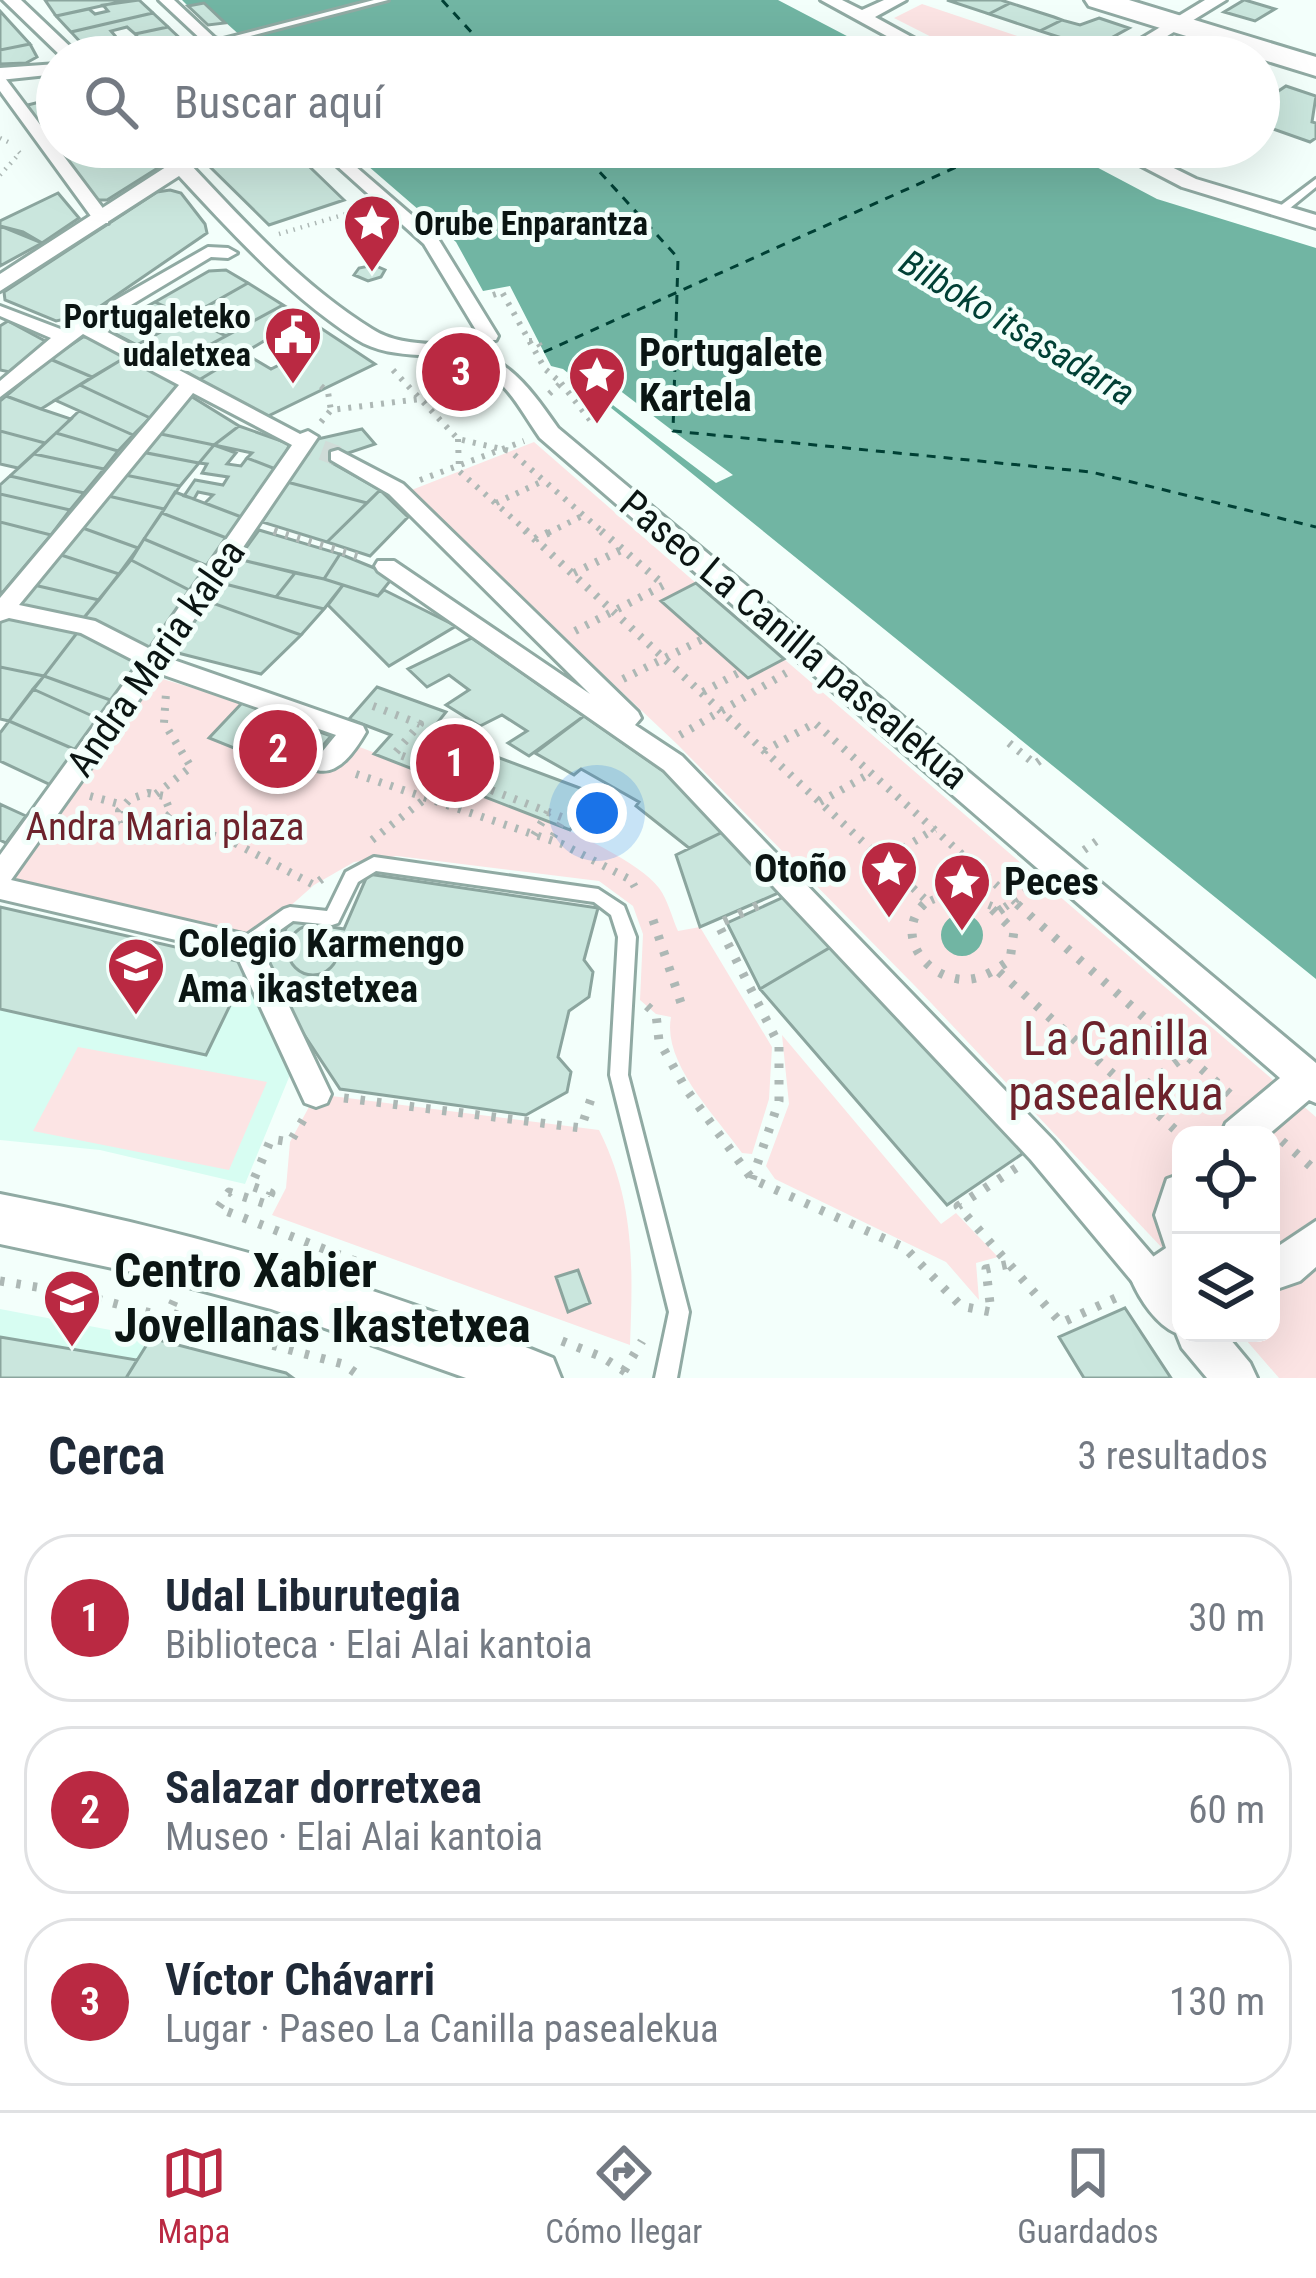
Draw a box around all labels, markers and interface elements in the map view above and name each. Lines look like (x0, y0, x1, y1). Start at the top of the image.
search box (36, 36, 1280, 168)
icon: search (78, 69, 144, 135)
text: Buscar aquí (174, 76, 384, 129)
place icon: Orube Enparantza (341, 192, 403, 274)
place label: Orube Enparantza (414, 204, 648, 243)
water label: Bilboko itsasadarra (892, 241, 1142, 415)
place label: Portugaleteko udaletxea (64, 297, 251, 374)
public building icon: Portugaleteko udaletxea (262, 304, 324, 386)
pin: 3 (422, 327, 500, 417)
place label: Portugalete Kartela (639, 330, 822, 421)
place icon: Portugalete Kartela (566, 344, 628, 426)
street label: Paseo La Canilla pasealekua (611, 481, 977, 799)
street label: Andra Maria kalea (57, 531, 255, 785)
pin: 2 (239, 704, 317, 794)
pin: 1 (416, 718, 494, 808)
your location (567, 783, 627, 843)
park label: Andra Maria plaza (26, 804, 304, 850)
place icon: Otoño (858, 838, 920, 920)
place label: Otoño (754, 846, 847, 892)
place icon: Peces (931, 851, 993, 933)
place label: Peces (1004, 859, 1099, 905)
place label: Colegio Karmengo Ama ikastetxea (178, 921, 465, 1012)
school or university icon: Colegio Karmengo Ama ikastetxea (105, 935, 167, 1017)
park label: La Canilla pasealekua (1008, 1010, 1224, 1122)
map controls (1172, 1126, 1280, 1342)
button: locate (1172, 1126, 1280, 1234)
button: layers (1172, 1234, 1280, 1342)
place label: Centro Xabier Jovellanas Ikastetxea (114, 1242, 531, 1354)
school or university icon: Centro Xabier Jovellanas Ikastetxea (41, 1267, 103, 1349)
text: Cerca (48, 1427, 165, 1486)
text: 3 resultados (1077, 1433, 1268, 1479)
text: Udal Liburutegia (165, 1569, 461, 1622)
text: 1 (80, 1595, 100, 1641)
text: 30 m (1188, 1595, 1265, 1641)
text: Biblioteca · Elai Alai kantoia (165, 1622, 592, 1668)
text: Salazar dorretxea (165, 1761, 482, 1814)
text: 2 (80, 1787, 100, 1833)
text: 60 m (1188, 1787, 1265, 1833)
text: Museo · Elai Alai kantoia (165, 1814, 543, 1860)
text: Víctor Chávarri (165, 1953, 435, 2006)
text: 3 (80, 1979, 100, 2025)
text: 130 m (1169, 1979, 1265, 2025)
text: Lugar · Paseo La Canilla pasealekua (165, 2006, 719, 2052)
tab: Mapa (157, 2140, 230, 2251)
tab: Cómo llegar (545, 2140, 702, 2251)
tab: Guardados (1017, 2140, 1158, 2251)

